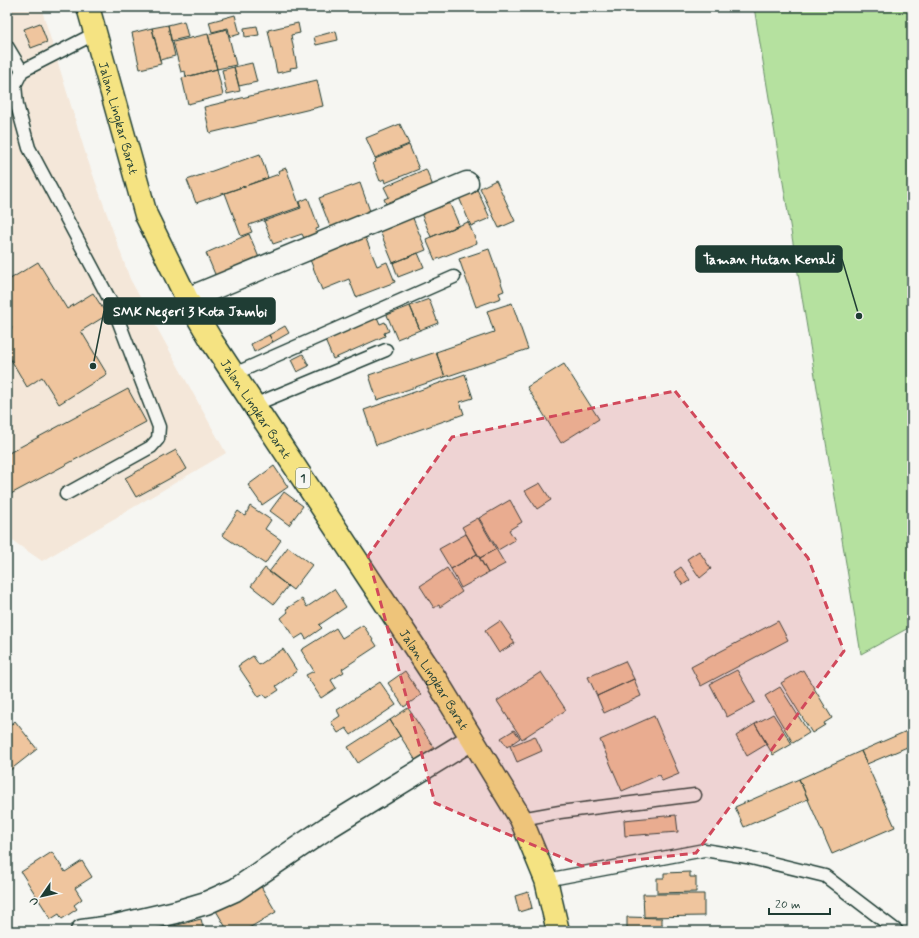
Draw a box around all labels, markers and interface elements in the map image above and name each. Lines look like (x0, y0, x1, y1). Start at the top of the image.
street label: Jalan Lingkar Barat (94, 60, 141, 177)
callout: Taman Hutan Kenali (696, 246, 842, 272)
text: Taman Hutan Kenali (703, 251, 835, 269)
callout: SMK Negeri 3 Kota Jambi (104, 298, 275, 324)
text: SMK Negeri 3 Kota Jambi (113, 303, 267, 324)
street label: Jalan Lingkar Barat (216, 356, 294, 463)
road number: 1 (296, 468, 310, 488)
street label: Jalan Lingkar Barat (395, 626, 472, 734)
north arrow (22, 876, 62, 916)
scale bar (769, 890, 830, 916)
text: U (27, 894, 42, 908)
text: 20 m (775, 897, 801, 913)

